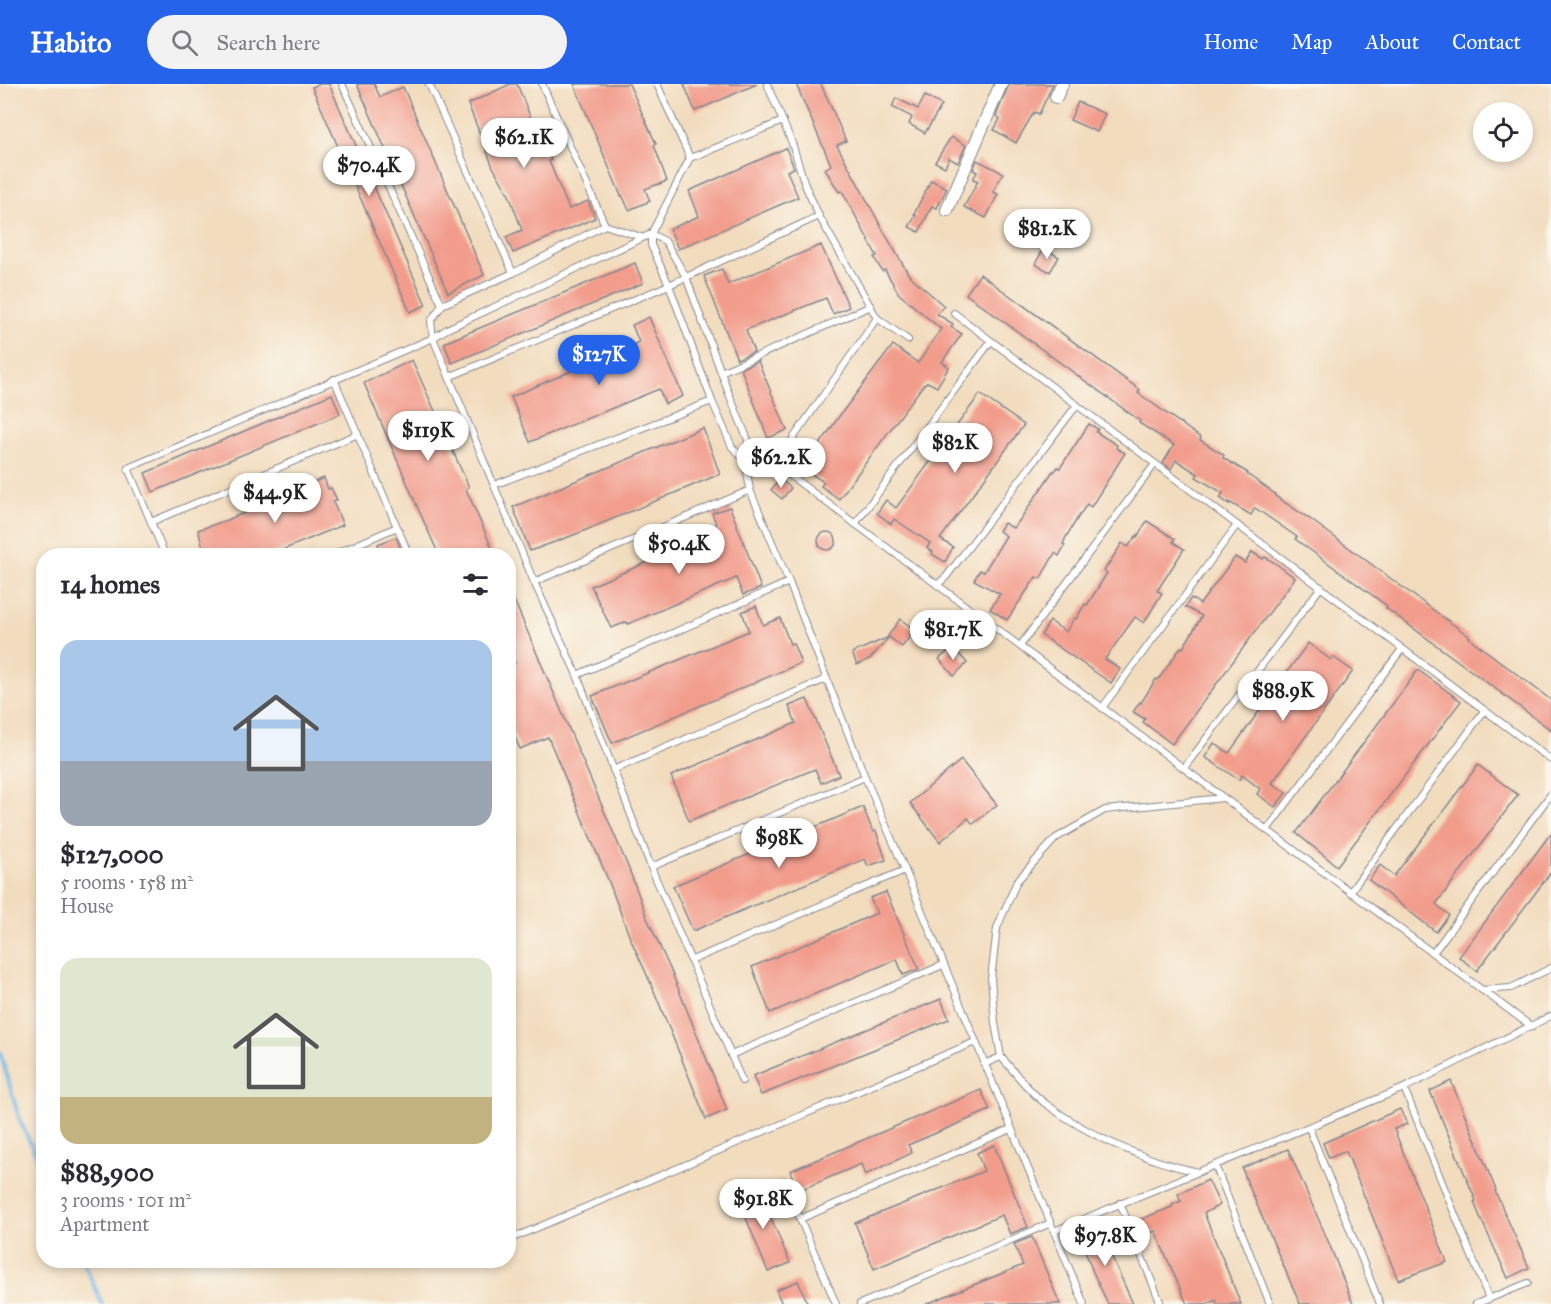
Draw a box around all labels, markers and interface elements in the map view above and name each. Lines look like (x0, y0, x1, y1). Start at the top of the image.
search box (147, 15, 567, 69)
text: Habito (30, 25, 111, 60)
icon: search (168, 26, 201, 59)
text: Search here (216, 29, 320, 56)
text: Home (1203, 29, 1258, 55)
text: Map (1291, 29, 1332, 55)
text: About (1365, 29, 1419, 55)
text: Contact (1452, 29, 1521, 55)
map controls (1473, 102, 1533, 162)
button: locate (1473, 102, 1533, 162)
pin: $62.1K (475, 118, 573, 169)
text: $62.1K (495, 125, 553, 149)
pin: $70.4K (320, 146, 418, 197)
text: $70.4K (337, 153, 401, 177)
pin: $81.2K (998, 209, 1096, 260)
text: $81.2K (1018, 216, 1076, 240)
pin: $127K (557, 335, 641, 386)
text: $127K (572, 342, 626, 366)
pin: $119K (386, 411, 470, 462)
text: $119K (402, 418, 454, 442)
pin: $82K (919, 423, 991, 474)
text: $82K (932, 430, 978, 454)
pin: $62.2K (732, 438, 830, 489)
text: $62.2K (751, 445, 811, 469)
pin: $44.9K (226, 473, 324, 524)
text: $44.9K (243, 480, 307, 504)
pin: $50.4K (630, 524, 728, 575)
text: $50.4K (648, 531, 710, 555)
text: 14 homes (60, 568, 160, 600)
icon: filters (459, 568, 492, 601)
pin: $81.7K (904, 610, 1002, 661)
text: $81.7K (924, 617, 982, 641)
pin: $88.9K (1234, 671, 1332, 722)
text: $88.9K (1252, 678, 1314, 702)
icon: home (222, 679, 330, 787)
pin: $98K (743, 818, 815, 869)
text: $98K (755, 825, 803, 849)
text: $127,000 (60, 838, 164, 870)
text: 5 rooms · 158 m² (60, 870, 193, 894)
text: House (60, 894, 114, 918)
icon: home (222, 997, 330, 1105)
text: $88,900 (60, 1156, 154, 1188)
pin: $91.8K (714, 1179, 812, 1230)
text: $91.8K (733, 1186, 793, 1210)
text: 3 rooms · 101 m² (60, 1188, 191, 1212)
text: Apartment (60, 1212, 149, 1236)
pin: $97.8K (1056, 1216, 1154, 1267)
text: $97.8K (1074, 1223, 1136, 1247)

